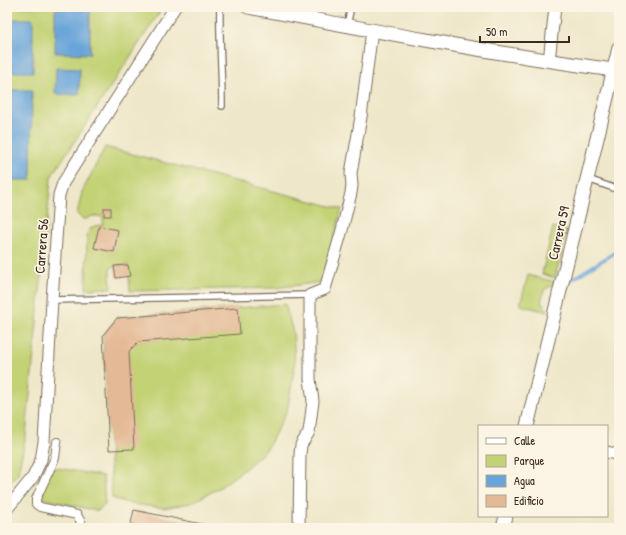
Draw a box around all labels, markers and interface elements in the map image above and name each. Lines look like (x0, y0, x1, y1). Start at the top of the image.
scale bar (480, 18, 569, 44)
text: 50 m (486, 23, 507, 40)
street label: Carrera 59 (543, 204, 573, 262)
street label: Carrera 56 (30, 217, 52, 274)
legend (478, 425, 608, 517)
text: Calle (514, 432, 535, 449)
text: Parque (514, 452, 544, 469)
text: Agua (514, 472, 535, 489)
text: Edificio (514, 492, 544, 509)

